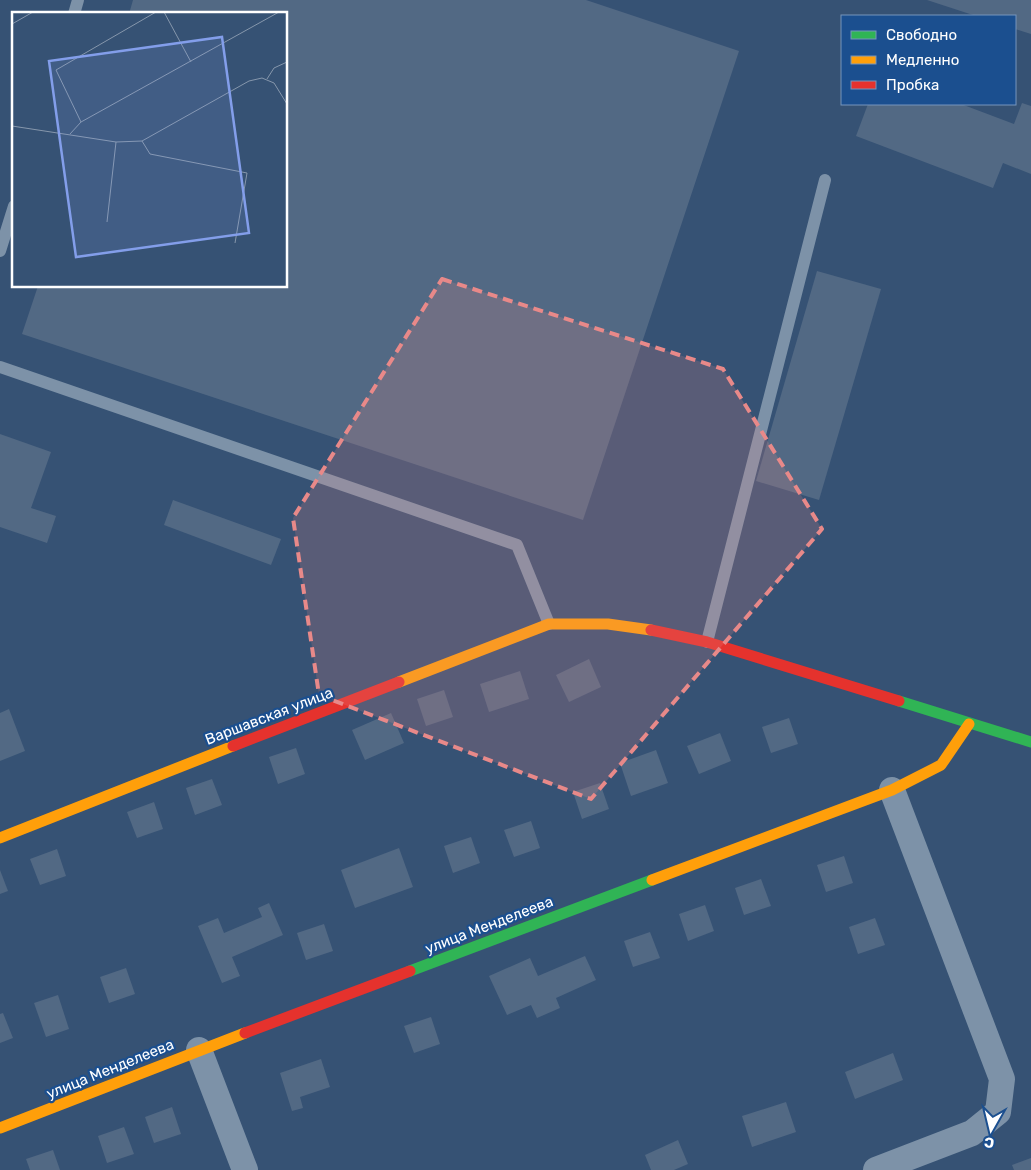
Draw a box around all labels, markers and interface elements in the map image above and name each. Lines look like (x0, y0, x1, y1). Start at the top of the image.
inset map (12, 12, 288, 288)
legend (841, 15, 1016, 105)
text: Свободно (886, 26, 957, 44)
text: Медленно (886, 51, 959, 69)
text: Пробка (886, 76, 939, 94)
street label: Варшавская улица (203, 683, 335, 749)
street label: улица Менделеева (422, 892, 556, 958)
street label: улица Менделеева (44, 1035, 176, 1103)
north arrow (966, 1105, 1016, 1155)
text: С (983, 1133, 995, 1151)

